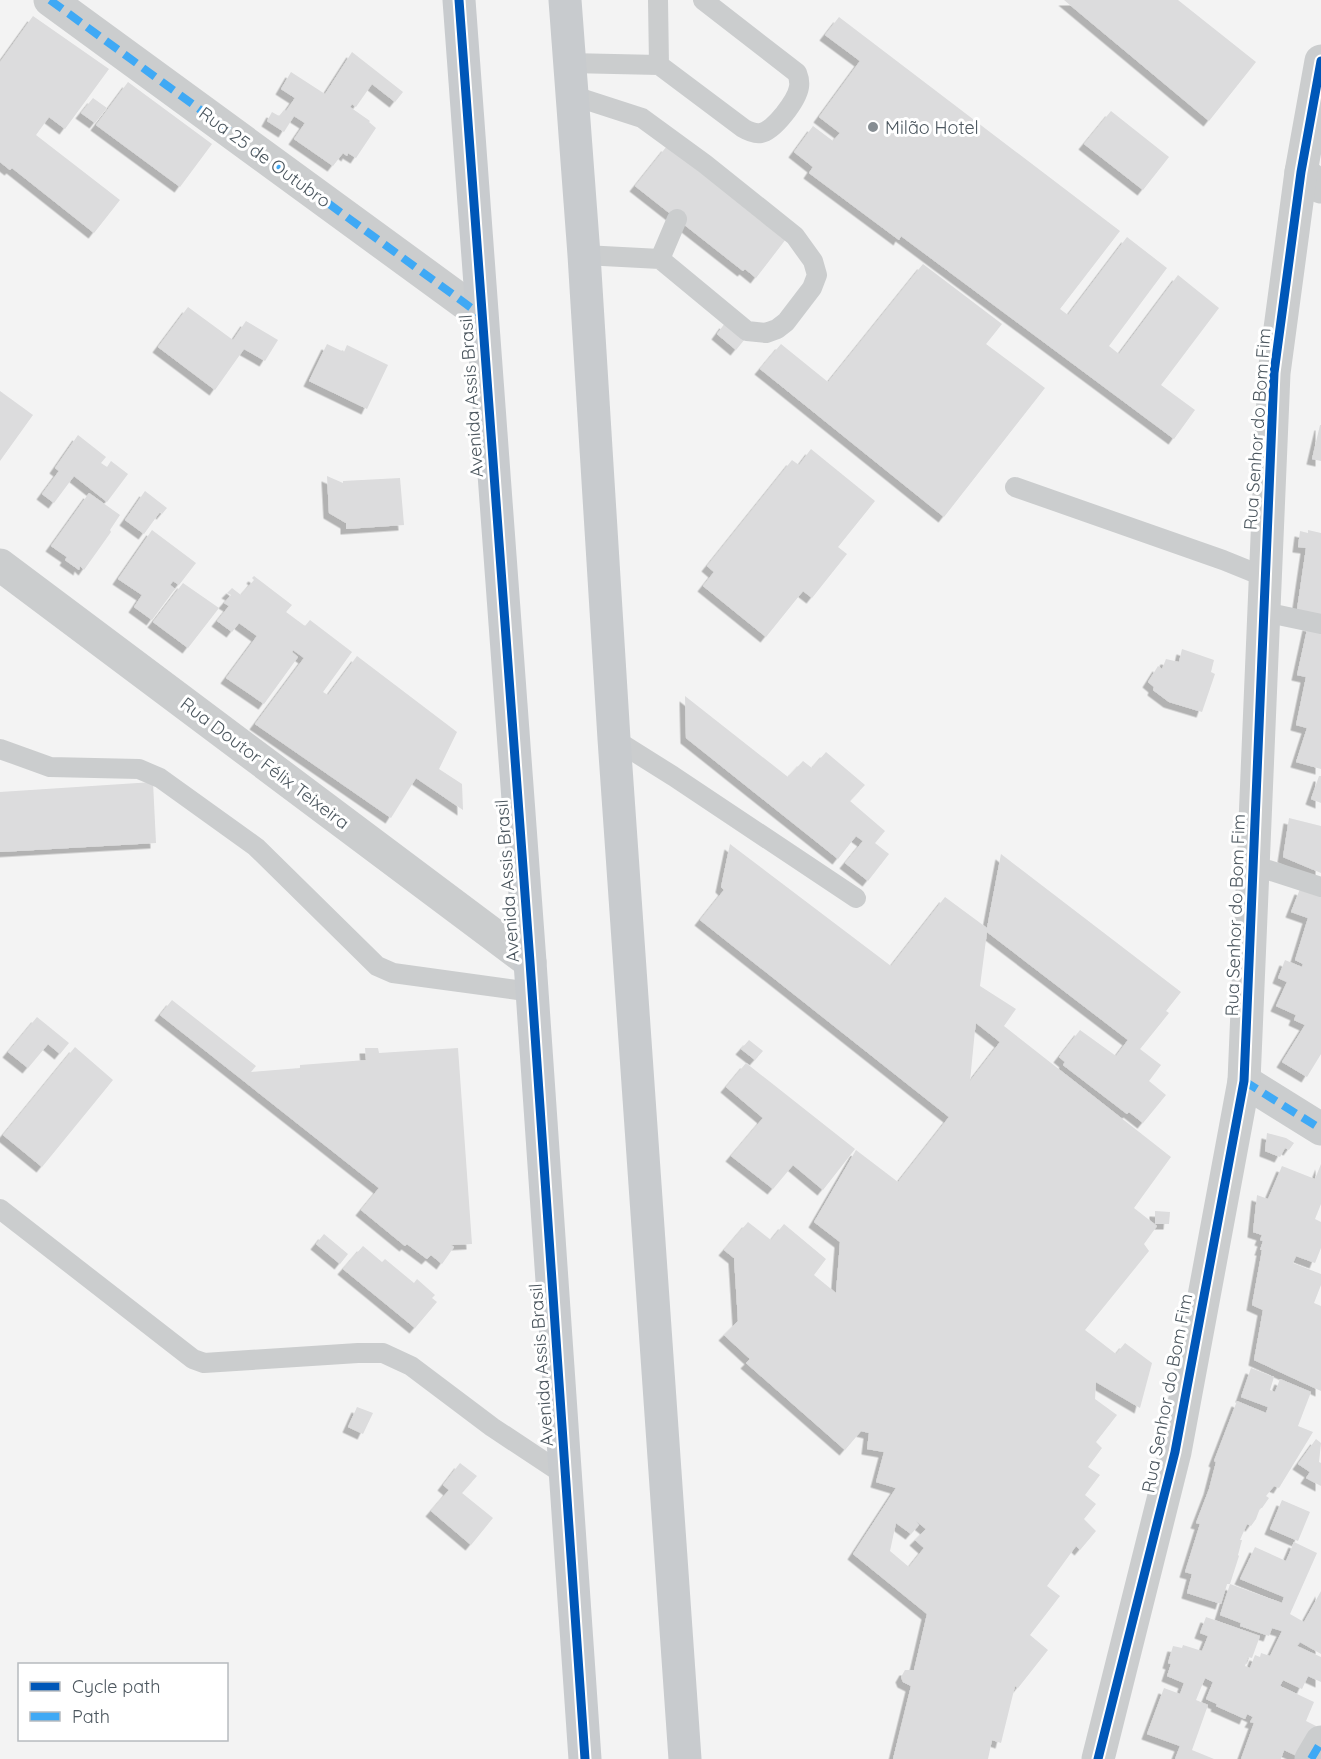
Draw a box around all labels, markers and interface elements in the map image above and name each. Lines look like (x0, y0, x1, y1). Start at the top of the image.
street label: Rua 25 de Outubro (195, 101, 335, 213)
place label: Milão Hotel (885, 116, 979, 139)
marker: Milão Hotel (866, 120, 880, 134)
street label: Avenida Assis Brasil (454, 314, 488, 478)
street label: Rua Senhor do Bom Fim (1238, 327, 1276, 531)
street label: Rua Doutor Félix Teixeira (176, 692, 354, 834)
street label: Avenida Assis Brasil (490, 799, 524, 963)
street label: Rua Senhor do Bom Fim (1220, 813, 1250, 1017)
street label: Avenida Assis Brasil (524, 1283, 558, 1447)
street label: Rua Senhor do Bom Fim (1136, 1291, 1198, 1495)
legend (18, 1663, 228, 1741)
text: Cycle path (72, 1675, 160, 1698)
text: Path (72, 1705, 110, 1728)

